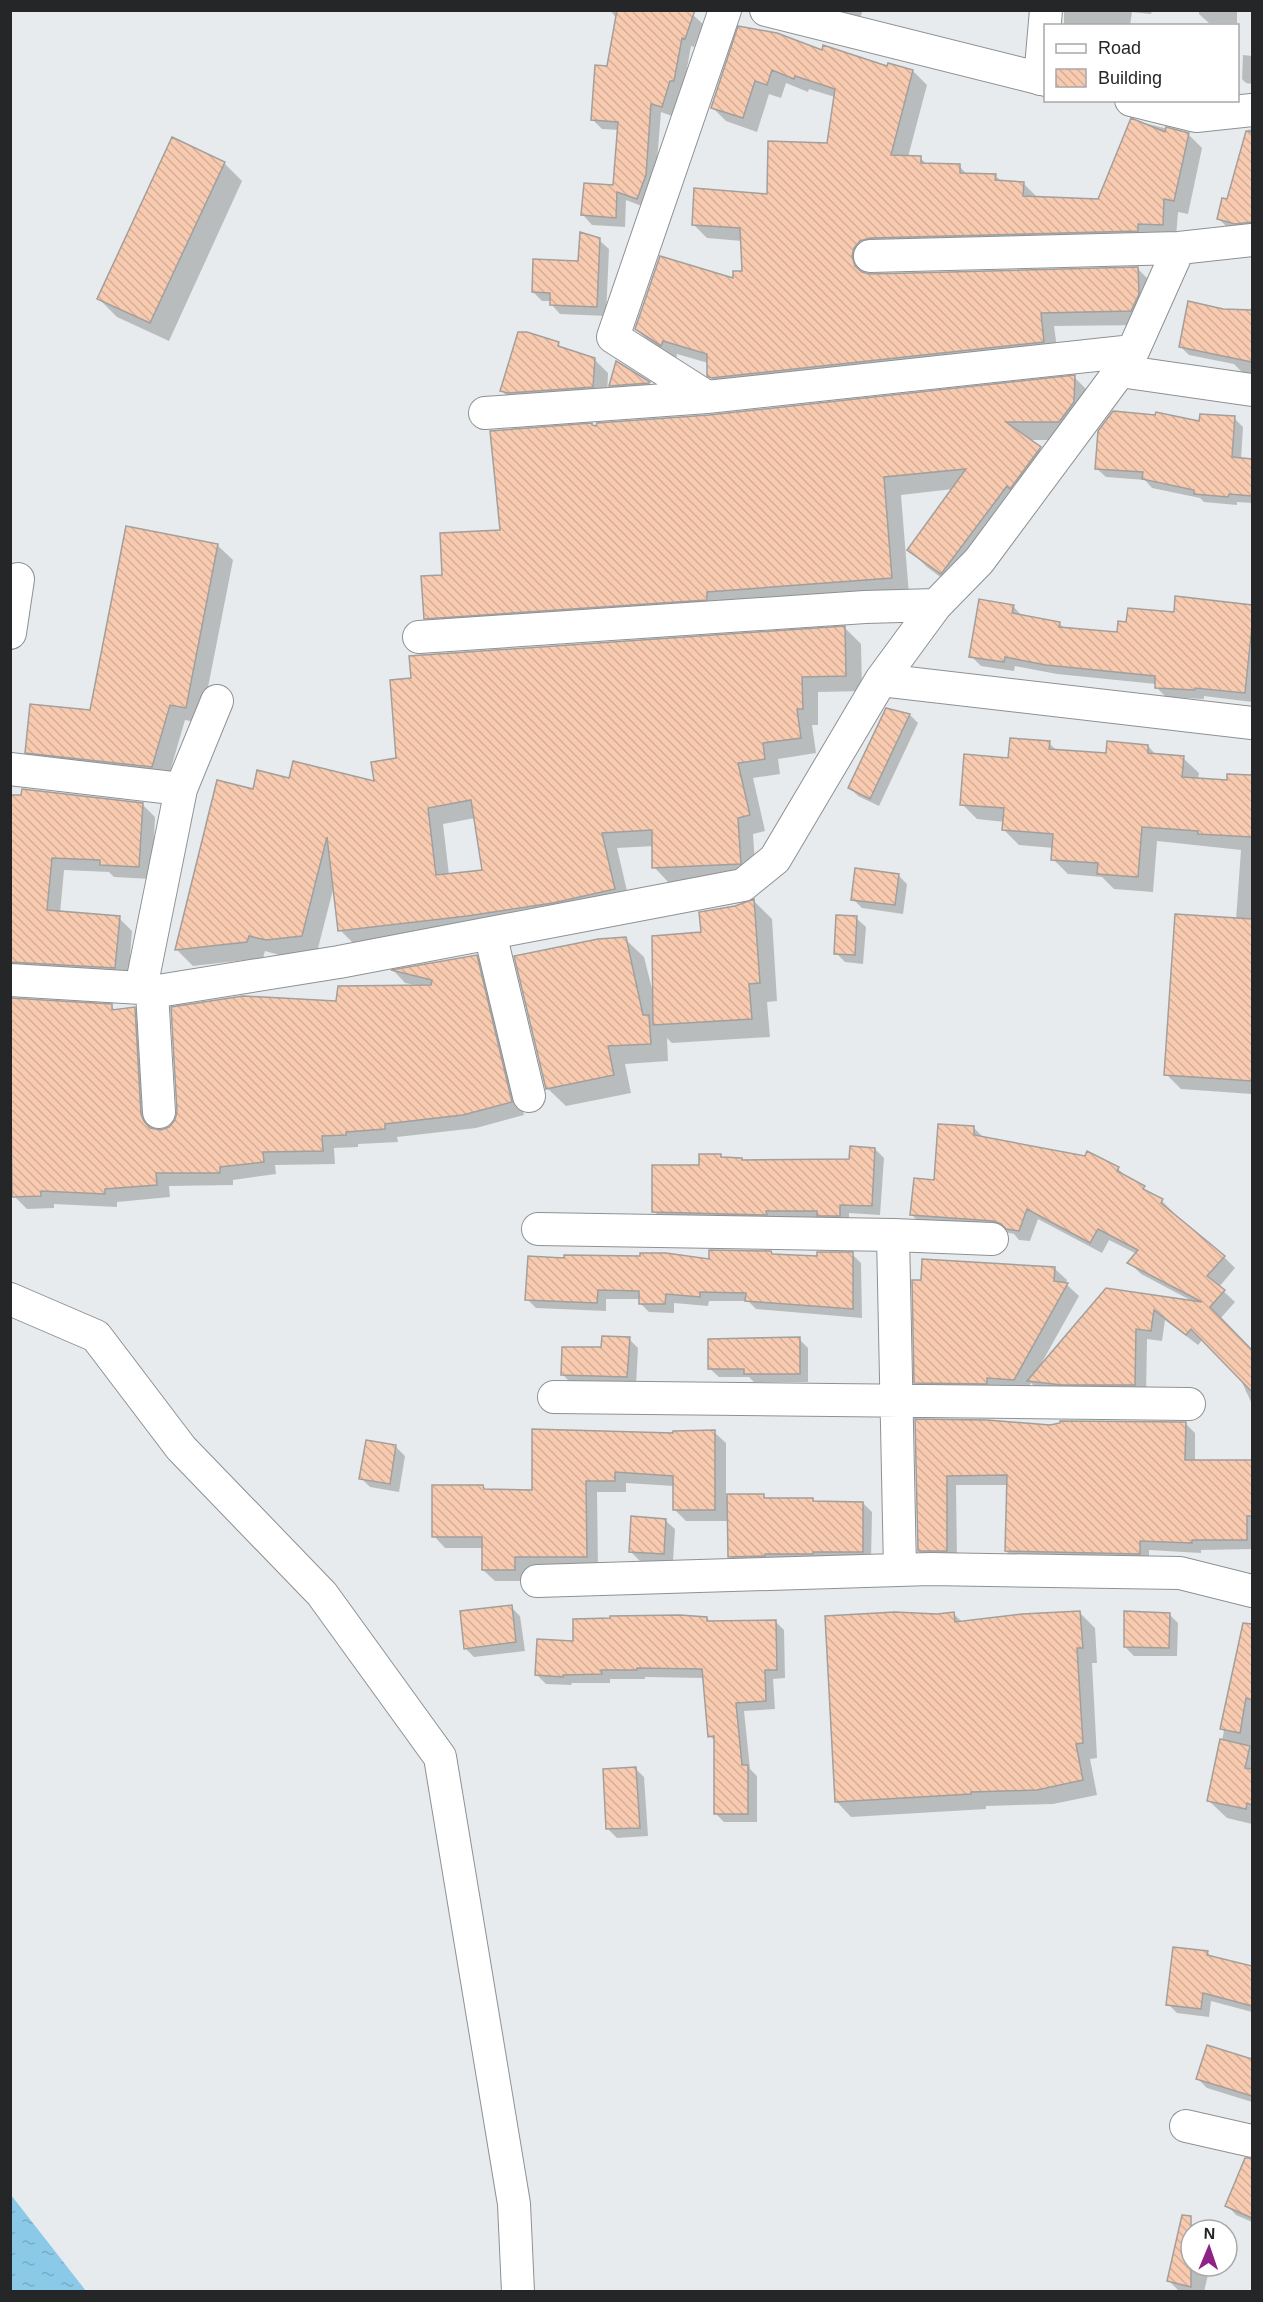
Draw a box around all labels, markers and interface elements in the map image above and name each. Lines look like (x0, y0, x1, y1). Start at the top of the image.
legend (1044, 24, 1239, 102)
text: Road (1098, 38, 1141, 58)
text: Building (1098, 68, 1162, 88)
north arrow (1179, 2218, 1239, 2278)
text: N (1203, 2225, 1216, 2242)

